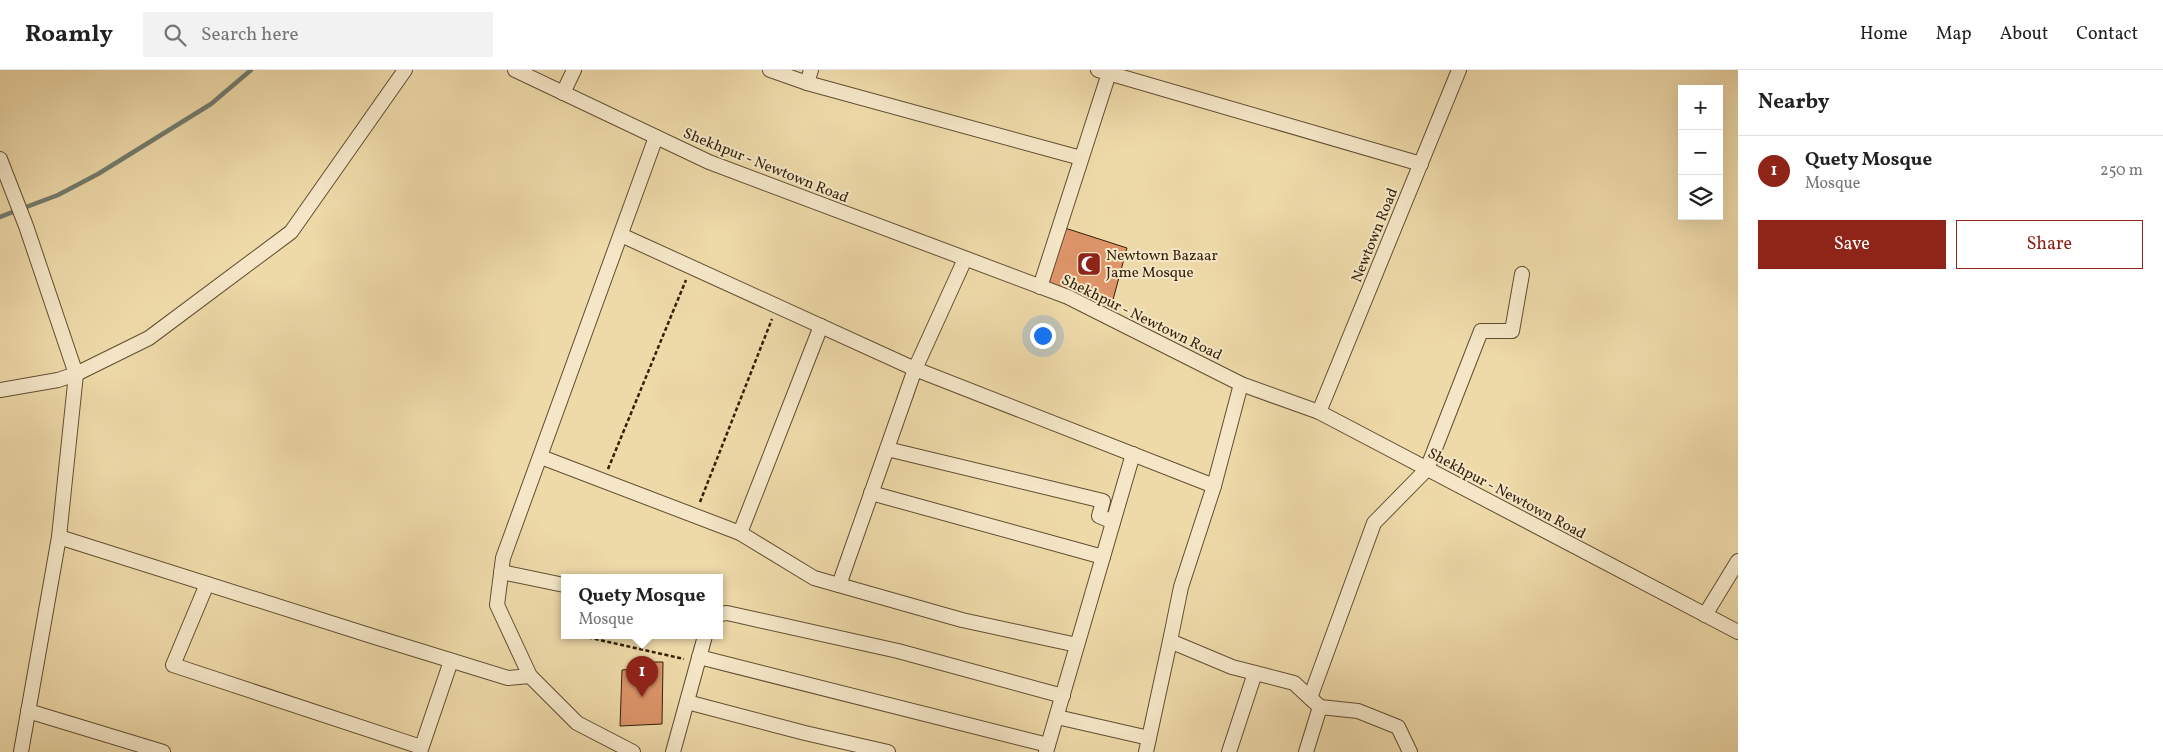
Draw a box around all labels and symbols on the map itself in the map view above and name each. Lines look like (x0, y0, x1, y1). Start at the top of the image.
street label: Shekhpur - Newtown Road (680, 124, 851, 209)
street label: Newtown Road (1347, 185, 1404, 286)
place label: Newtown Bazaar Jame Mosque (1106, 246, 1218, 284)
mosque icon: Newtown Bazaar Jame Mosque (1076, 251, 1102, 277)
street label: Shekhpur - Newtown Road (1057, 270, 1225, 366)
your location (1030, 323, 1056, 349)
street label: Shekhpur - Newtown Road (1423, 444, 1589, 545)
pin: 1 (626, 656, 658, 697)

